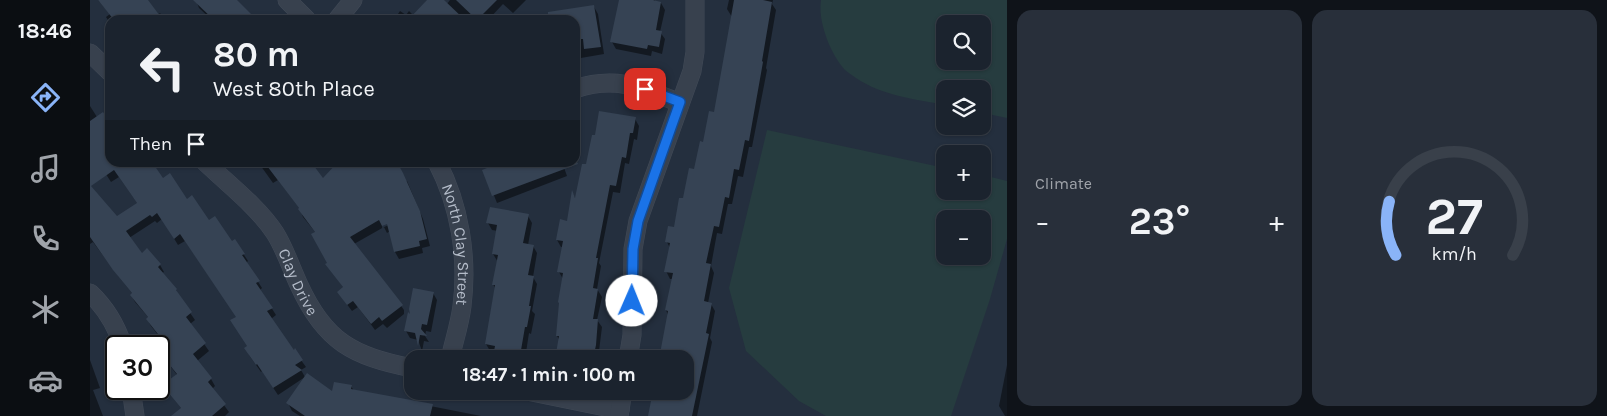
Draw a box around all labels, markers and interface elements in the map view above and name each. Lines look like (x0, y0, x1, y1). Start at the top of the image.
map controls (936, 15, 991, 265)
button: search (936, 15, 991, 70)
text: 18:46 (18, 18, 72, 44)
text: 80 m (213, 34, 300, 75)
icon: left (130, 35, 195, 100)
pin (624, 68, 666, 110)
icon: arrive (631, 75, 659, 103)
text: West 80th Place (213, 76, 375, 102)
icon: directions (28, 80, 63, 115)
button: layers (936, 80, 991, 135)
icon: arrive (182, 130, 210, 158)
text: Then (130, 133, 172, 155)
button: + (936, 145, 991, 200)
icon: music (28, 151, 63, 186)
text: Climate (1035, 174, 1092, 193)
street label: North Clay Street (438, 181, 473, 306)
text: 27 (1426, 186, 1483, 247)
text: 23° (1129, 199, 1190, 244)
text: − (1035, 205, 1050, 238)
text: + (1269, 205, 1284, 238)
button: − (936, 210, 991, 265)
icon: phone (28, 221, 63, 256)
text: km/h (1432, 244, 1477, 265)
street label: Clay Drive (274, 245, 322, 319)
position arrow (605, 274, 657, 326)
icon: climate (28, 292, 63, 327)
speed limit sign: 30 (105, 335, 170, 400)
icon: car (28, 363, 63, 398)
text: 18:47 · 1 min · 100 m (462, 364, 636, 386)

